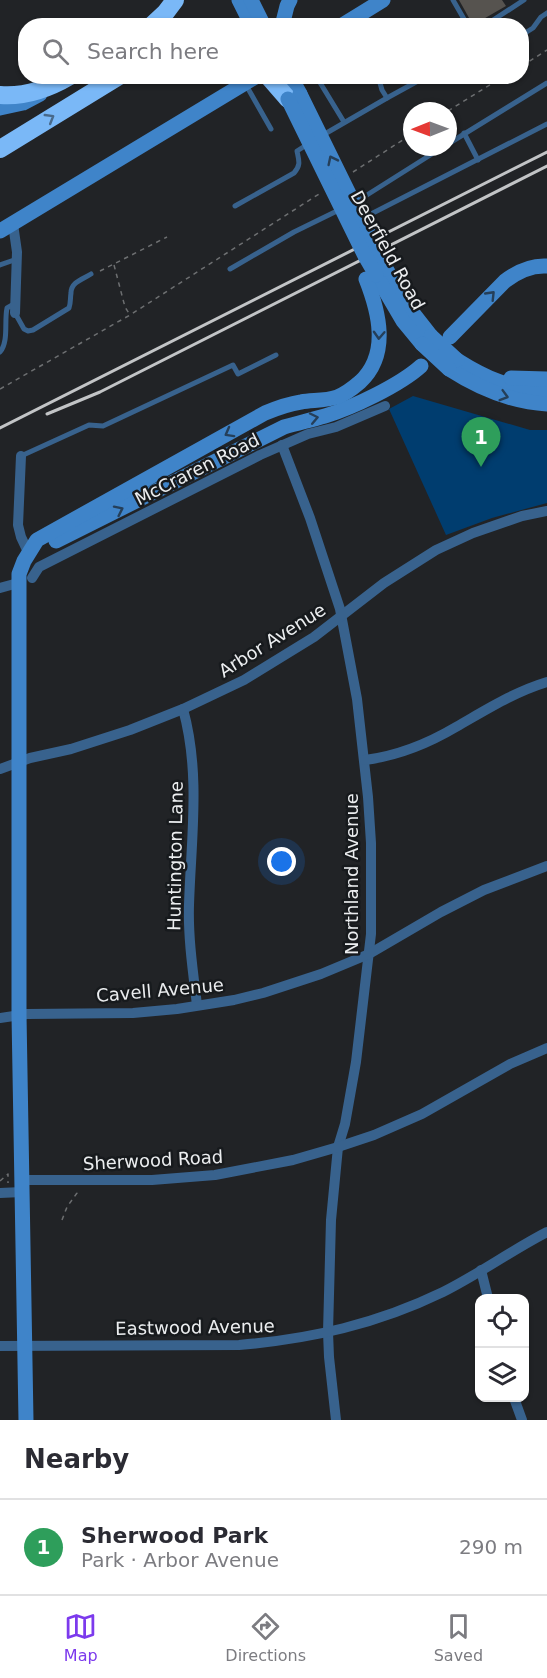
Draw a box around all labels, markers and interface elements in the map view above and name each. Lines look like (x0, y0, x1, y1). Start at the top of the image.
search box (18, 18, 529, 84)
icon: search (39, 35, 72, 68)
text: Search here (87, 39, 219, 64)
north arrow (403, 102, 457, 156)
one-way arrow (44, 114, 54, 126)
one-way arrow (328, 156, 339, 167)
street label: Deerfield Road (347, 187, 429, 313)
one-way arrow (484, 292, 495, 302)
one-way arrow (373, 331, 386, 340)
one-way arrow (498, 389, 509, 401)
one-way arrow (309, 413, 319, 426)
pin: 1 (462, 418, 500, 467)
one-way arrow (225, 426, 236, 437)
street label: McCraren Road (131, 429, 263, 509)
one-way arrow (112, 505, 123, 517)
street label: Arbor Avenue (215, 599, 329, 681)
street label: Huntington Lane (163, 781, 187, 931)
street label: Northland Avenue (341, 793, 362, 955)
your location (267, 847, 296, 876)
street label: Cavell Avenue (95, 974, 225, 1006)
street label: Sherwood Road (82, 1146, 224, 1174)
map controls (475, 1294, 529, 1402)
button: locate (475, 1294, 529, 1348)
street label: Eastwood Avenue (115, 1315, 275, 1339)
button: layers (475, 1348, 529, 1402)
text: Nearby (24, 1444, 129, 1474)
text: Sherwood Park (81, 1523, 268, 1548)
text: 1 (37, 1535, 50, 1559)
text: 290 m (459, 1535, 523, 1559)
text: Park · Arbor Avenue (81, 1548, 279, 1572)
tab: Map (64, 1610, 98, 1665)
tab: Directions (225, 1610, 306, 1665)
tab: Saved (434, 1610, 483, 1665)

